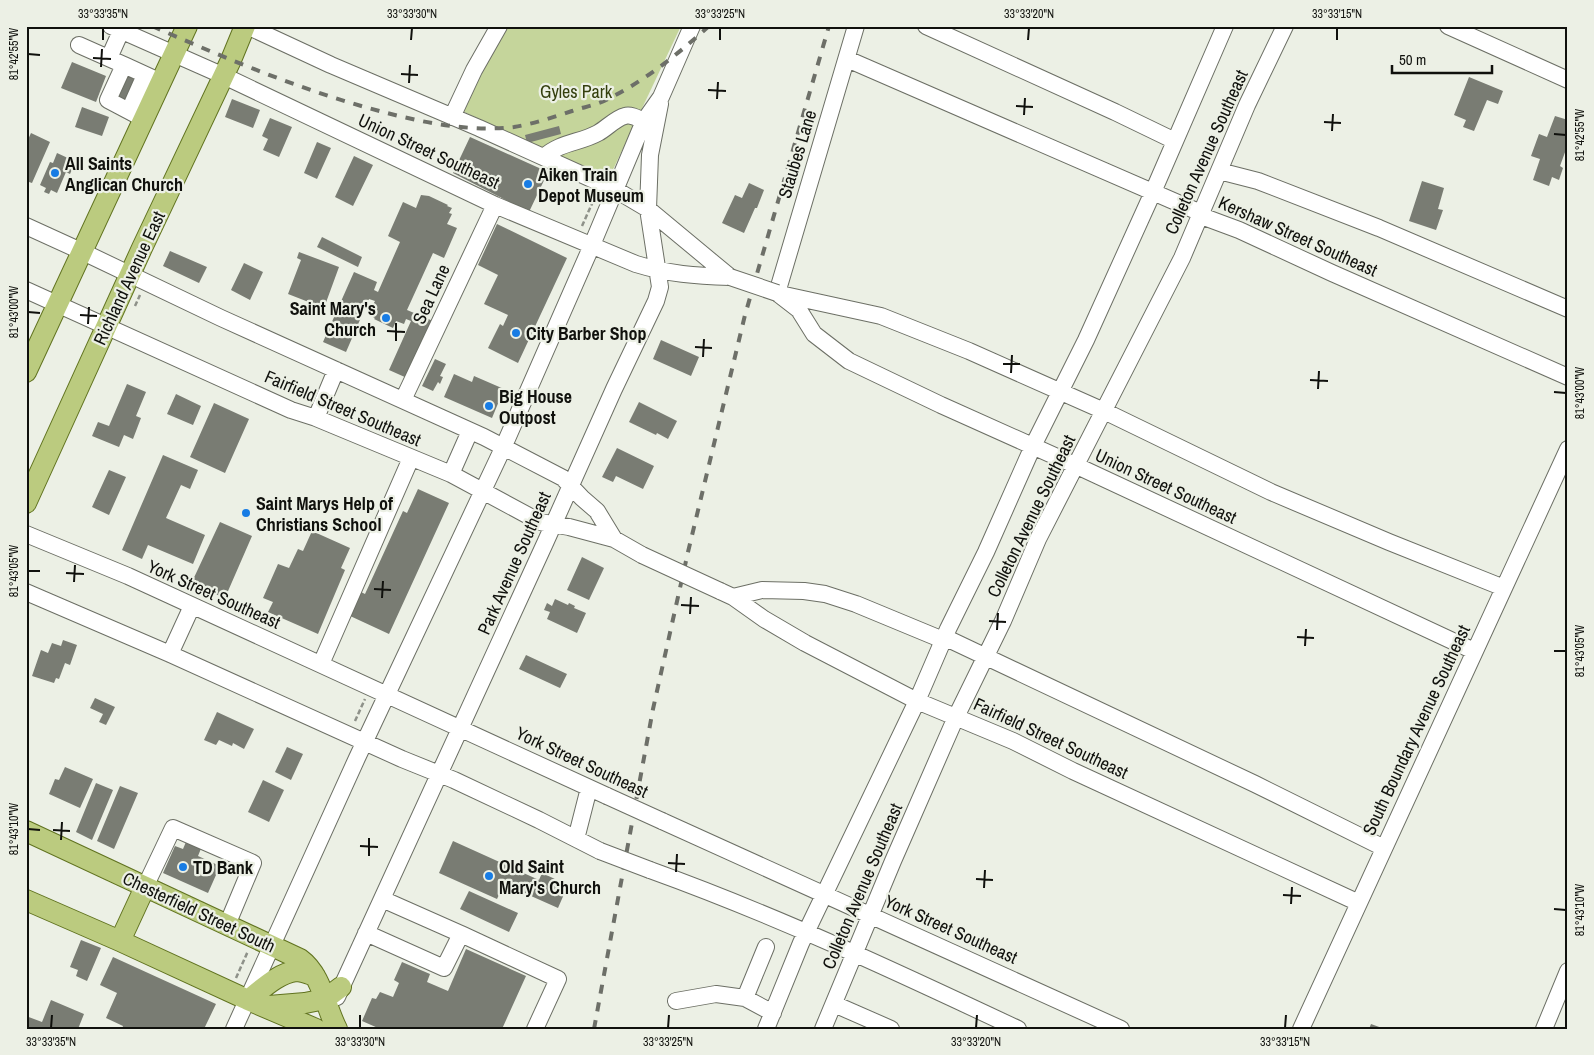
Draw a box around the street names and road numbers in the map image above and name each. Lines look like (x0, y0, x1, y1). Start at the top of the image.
street label: Colleton Avenue Southeast (1158, 66, 1254, 238)
street label: Union Street Southeast (354, 107, 504, 195)
street label: Staubes Lane (772, 107, 822, 201)
street label: Kershaw Street Southeast (1215, 190, 1381, 282)
street label: Richland Avenue East (87, 207, 171, 349)
street label: Sea Lane (406, 260, 456, 328)
street label: Fairfield Street Southeast (261, 364, 425, 452)
street label: Colleton Avenue Southeast (981, 431, 1081, 601)
street label: Union Street Southeast (1091, 442, 1241, 530)
street label: Park Avenue Southeast (471, 488, 557, 638)
street label: York Street Southeast (143, 553, 285, 635)
street label: South Boundary Avenue Southeast (1356, 621, 1476, 839)
street label: Fairfield Street Southeast (970, 691, 1132, 785)
street label: York Street Southeast (512, 720, 652, 804)
street label: Colleton Avenue Southeast (816, 799, 908, 973)
street label: Chesterfield Street South (119, 866, 279, 958)
street label: York Street Southeast (880, 888, 1022, 970)

